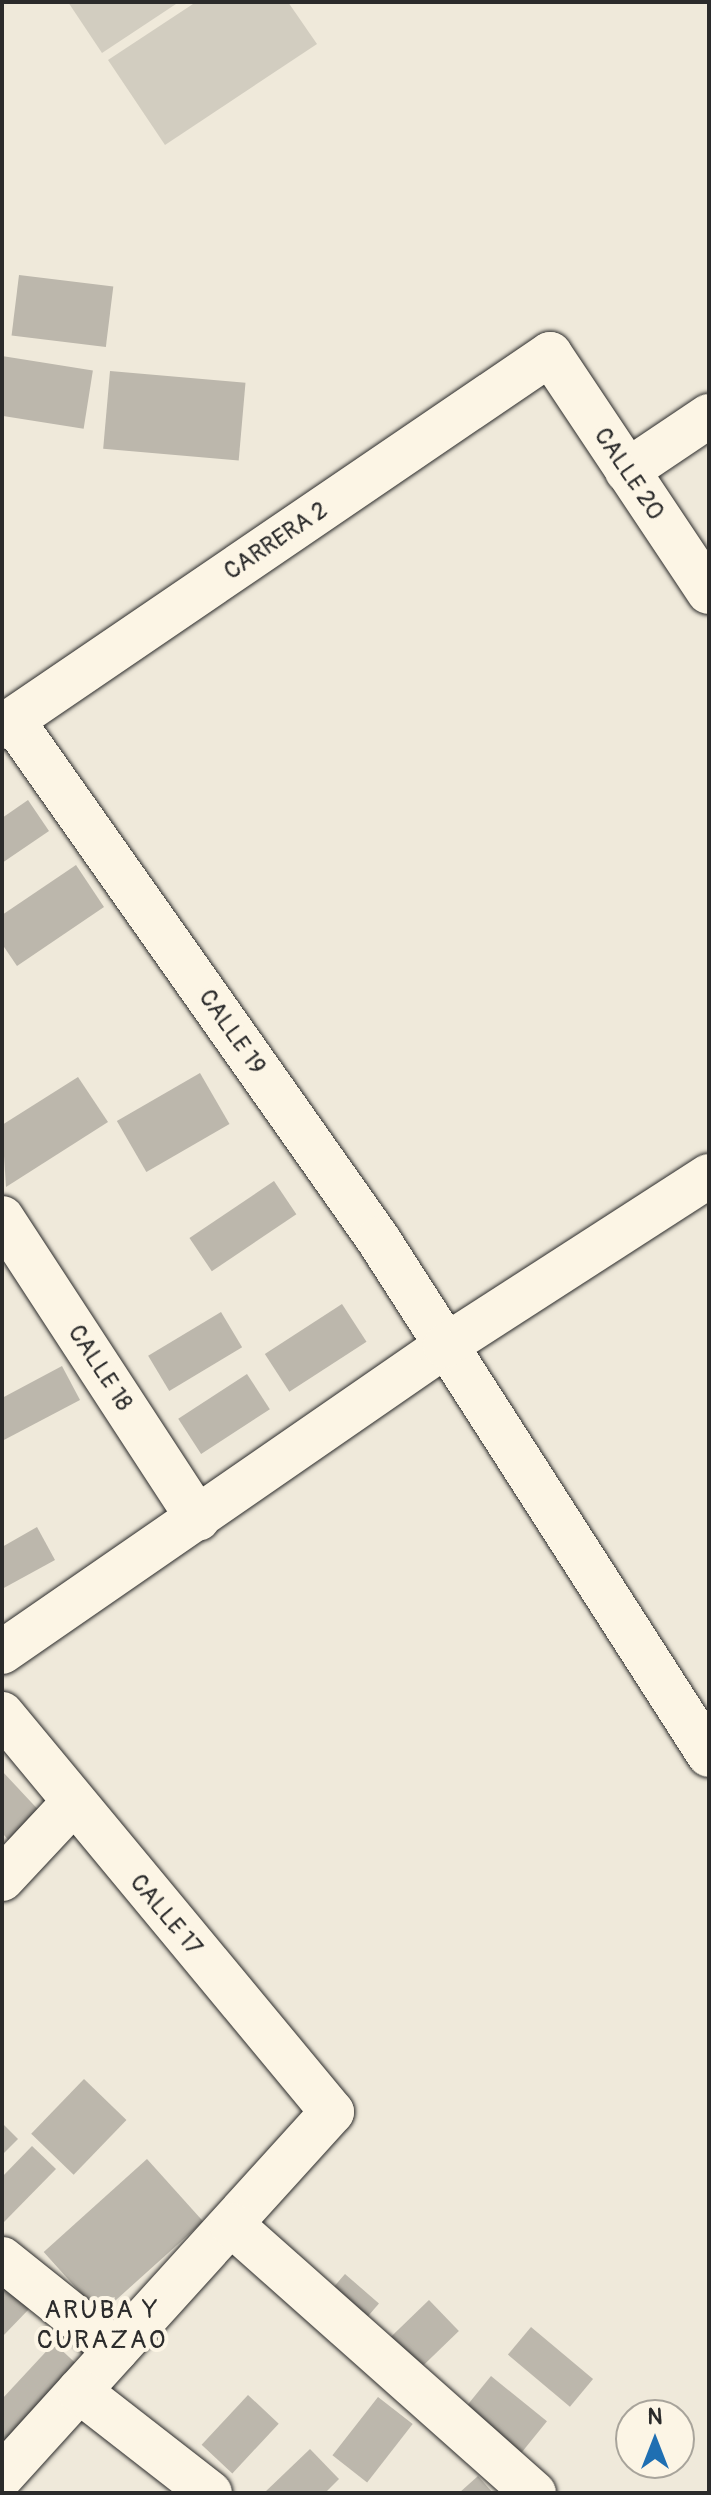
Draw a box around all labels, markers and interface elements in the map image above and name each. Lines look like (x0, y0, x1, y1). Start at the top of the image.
street label: CALLE 20 (588, 422, 670, 526)
street label: CARRERA 2 (219, 496, 333, 586)
street label: CALLE 19 (192, 984, 272, 1080)
street label: CALLE 18 (62, 1320, 138, 1416)
street label: CALLE 17 (124, 1869, 208, 1961)
district label: ARUBA Y CURAZAO (37, 2295, 167, 2356)
north arrow (615, 2399, 695, 2479)
text: N (648, 2403, 662, 2431)

